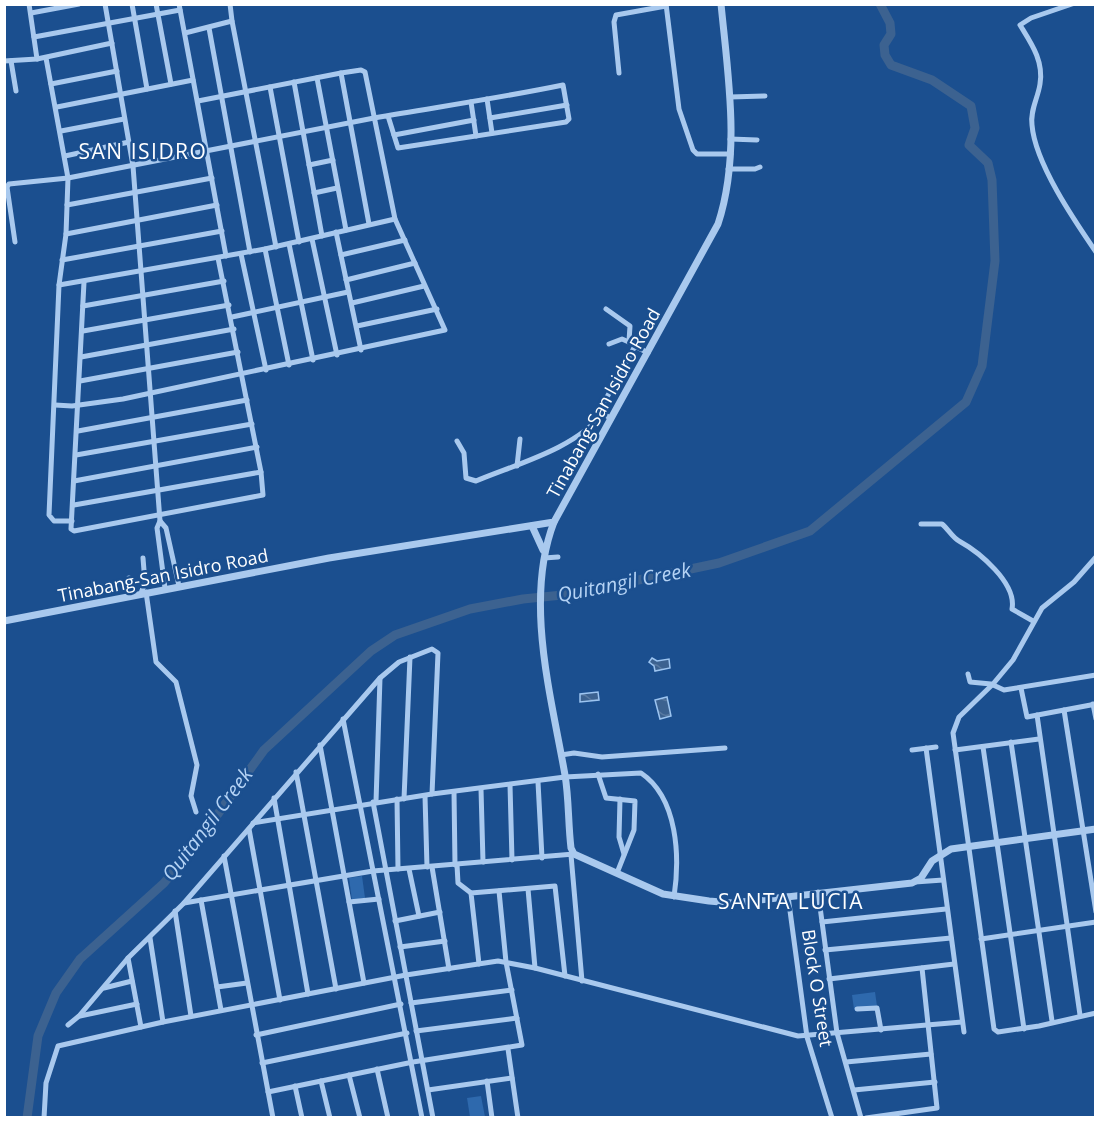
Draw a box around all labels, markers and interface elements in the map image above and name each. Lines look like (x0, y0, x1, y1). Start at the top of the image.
district label: SAN ISIDRO (79, 137, 207, 165)
street label: Tinabang-San Isidro Road (541, 304, 665, 502)
street label: Tinabang-San Isidro Road (56, 543, 270, 607)
water label: Quitangil Creek (555, 556, 694, 608)
water label: Quitangil Creek (155, 761, 259, 886)
district label: SANTA LUCIA (718, 887, 864, 915)
street label: Block O Street (797, 927, 839, 1049)

